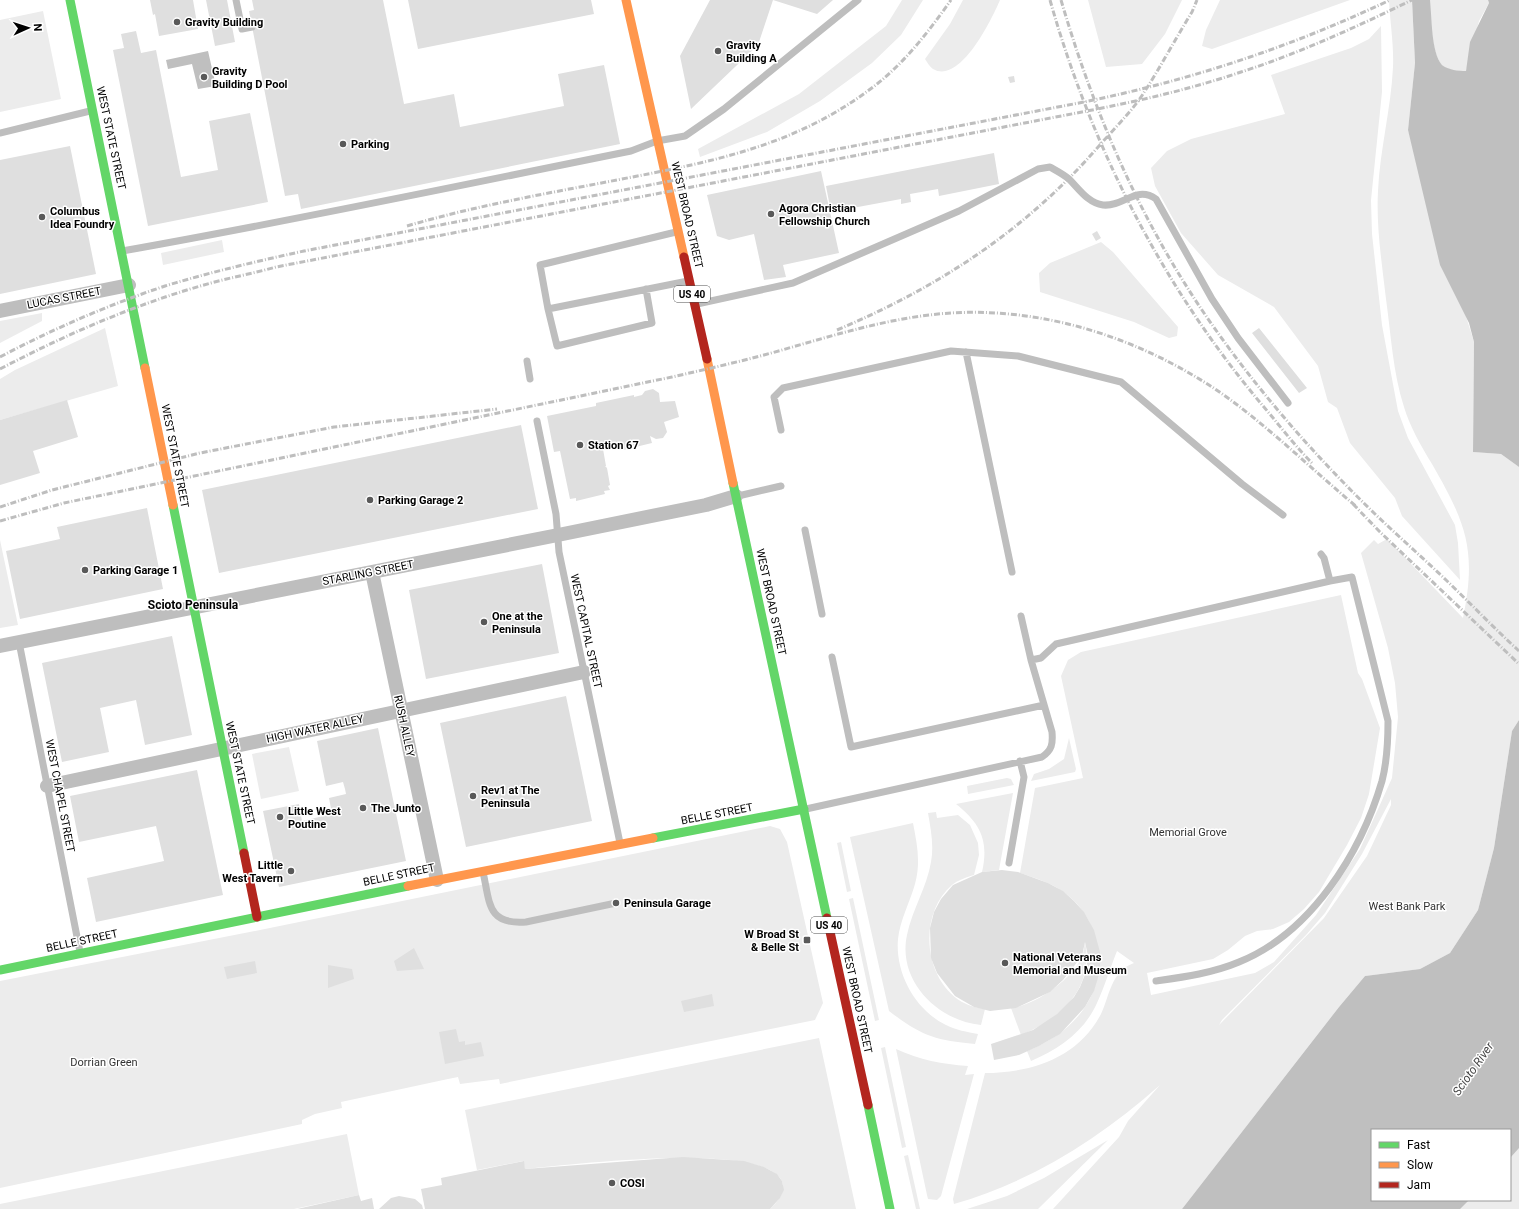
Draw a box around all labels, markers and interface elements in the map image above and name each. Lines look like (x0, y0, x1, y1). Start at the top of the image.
north arrow (8, 8, 48, 48)
place label: Gravity Building (185, 16, 263, 29)
marker: Gravity Building (172, 17, 182, 27)
text: N (31, 23, 44, 32)
place label: Gravity Building A (726, 39, 777, 65)
marker: Gravity Building A (713, 46, 723, 56)
place label: Gravity Building D Pool (212, 65, 288, 91)
marker: Gravity Building D Pool (199, 72, 209, 82)
street label: WEST STATE STREET (94, 85, 128, 191)
place label: Parking (351, 138, 389, 151)
marker: Parking (338, 139, 348, 149)
street label: WEST BROAD STREET (668, 160, 706, 270)
place label: Agora Christian Fellowship Church (779, 202, 870, 228)
place label: Columbus Idea Foundry (50, 205, 115, 231)
marker: Agora Christian Fellowship Church (766, 209, 776, 219)
marker: Columbus Idea Foundry (37, 212, 47, 222)
street label: LUCAS STREET (26, 284, 103, 312)
road number: US 40 (674, 286, 710, 302)
street label: WEST STATE STREET (159, 403, 192, 509)
place label: Station 67 (588, 439, 639, 452)
marker: Station 67 (575, 440, 585, 450)
place label: Parking Garage 2 (378, 494, 463, 507)
marker: Parking Garage 2 (365, 495, 375, 505)
street label: WEST BROAD STREET (753, 547, 789, 657)
street label: STARLING STREET (321, 558, 415, 588)
place label: Parking Garage 1 (93, 564, 178, 577)
marker: Parking Garage 1 (80, 565, 90, 575)
street label: WEST CAPITAL STREET (568, 573, 605, 690)
district label: Scioto Peninsula (148, 598, 239, 612)
place label: One at the Peninsula (492, 610, 543, 636)
marker: One at the Peninsula (479, 617, 489, 627)
street label: RUSH ALLEY (391, 694, 417, 758)
street label: HIGH WATER ALLEY (265, 712, 365, 746)
street label: WEST STATE STREET (223, 720, 257, 826)
street label: WEST CHAPEL STREET (43, 738, 77, 854)
place label: Rev1 at The Peninsula (481, 784, 540, 810)
marker: Rev1 at The Peninsula (468, 791, 478, 801)
street label: BELLE STREET (680, 801, 754, 827)
place label: The Junto (371, 802, 421, 815)
marker: The Junto (358, 803, 368, 813)
place label: Little West Poutine (288, 805, 341, 831)
marker: Little West Poutine (275, 812, 285, 822)
park label: Memorial Grove (1149, 826, 1227, 839)
place label: Little West Tavern (222, 859, 283, 885)
street label: BELLE STREET (362, 861, 436, 889)
marker: Little West Tavern (286, 866, 296, 876)
place label: Peninsula Garage (624, 897, 711, 910)
marker: Peninsula Garage (611, 898, 621, 908)
park label: West Bank Park (1369, 900, 1446, 913)
road number: US 40 (811, 917, 847, 933)
street label: BELLE STREET (45, 927, 119, 955)
place label: W Broad St & Belle St (744, 928, 799, 954)
marker: W Broad St & Belle St (802, 935, 812, 945)
street label: WEST BROAD STREET (839, 945, 875, 1055)
place label: National Veterans Memorial and Museum (1013, 951, 1127, 977)
marker: National Veterans Memorial and Museum (1000, 958, 1010, 968)
water label: Scioto River (1450, 1039, 1497, 1098)
park label: Dorrian Green (70, 1056, 138, 1069)
legend (1371, 1129, 1511, 1201)
text: Fast (1407, 1138, 1430, 1152)
text: Slow (1407, 1158, 1433, 1172)
place label: COSI (620, 1177, 645, 1190)
marker: COSI (607, 1178, 617, 1188)
text: Jam (1407, 1178, 1431, 1192)

